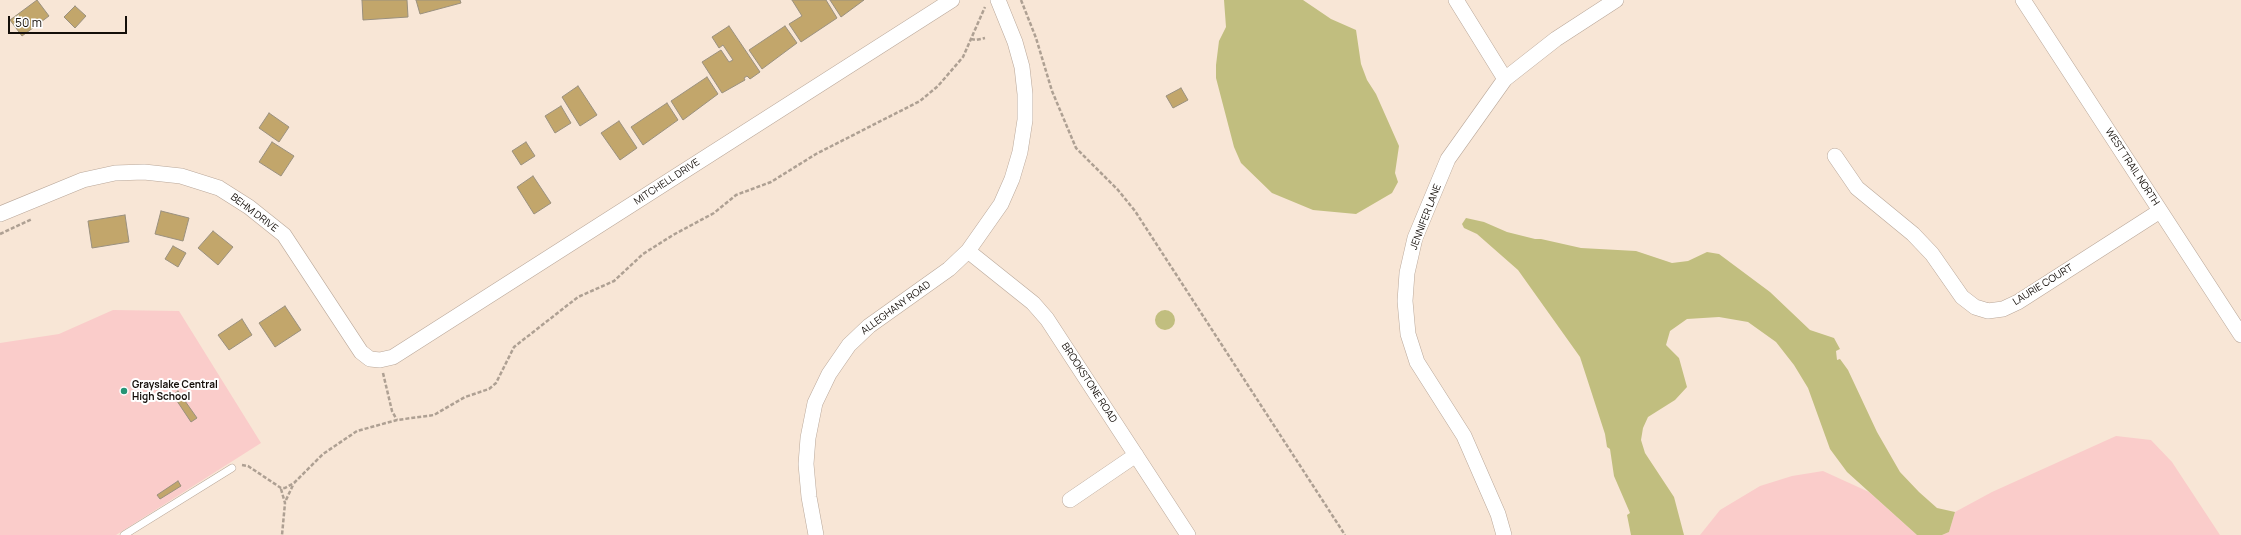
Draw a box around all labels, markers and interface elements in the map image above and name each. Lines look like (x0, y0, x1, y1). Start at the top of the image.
scale bar (10, 8, 129, 34)
text: 50 m (15, 14, 42, 31)
street label: WEST TRAIL NORTH (2102, 126, 2162, 208)
street label: MITCHELL DRIVE (632, 156, 702, 208)
street label: JENNIFER LANE (1408, 182, 1444, 252)
street label: BEHM DRIVE (228, 191, 280, 235)
street label: LAURIE COURT (2011, 262, 2075, 308)
street label: ALLEGHANY ROAD (859, 279, 933, 337)
street label: BROOKSTONE ROAD (1059, 341, 1119, 425)
place label: Grayslake Central High School (132, 379, 218, 402)
marker: Grayslake Central High School (119, 386, 129, 396)

